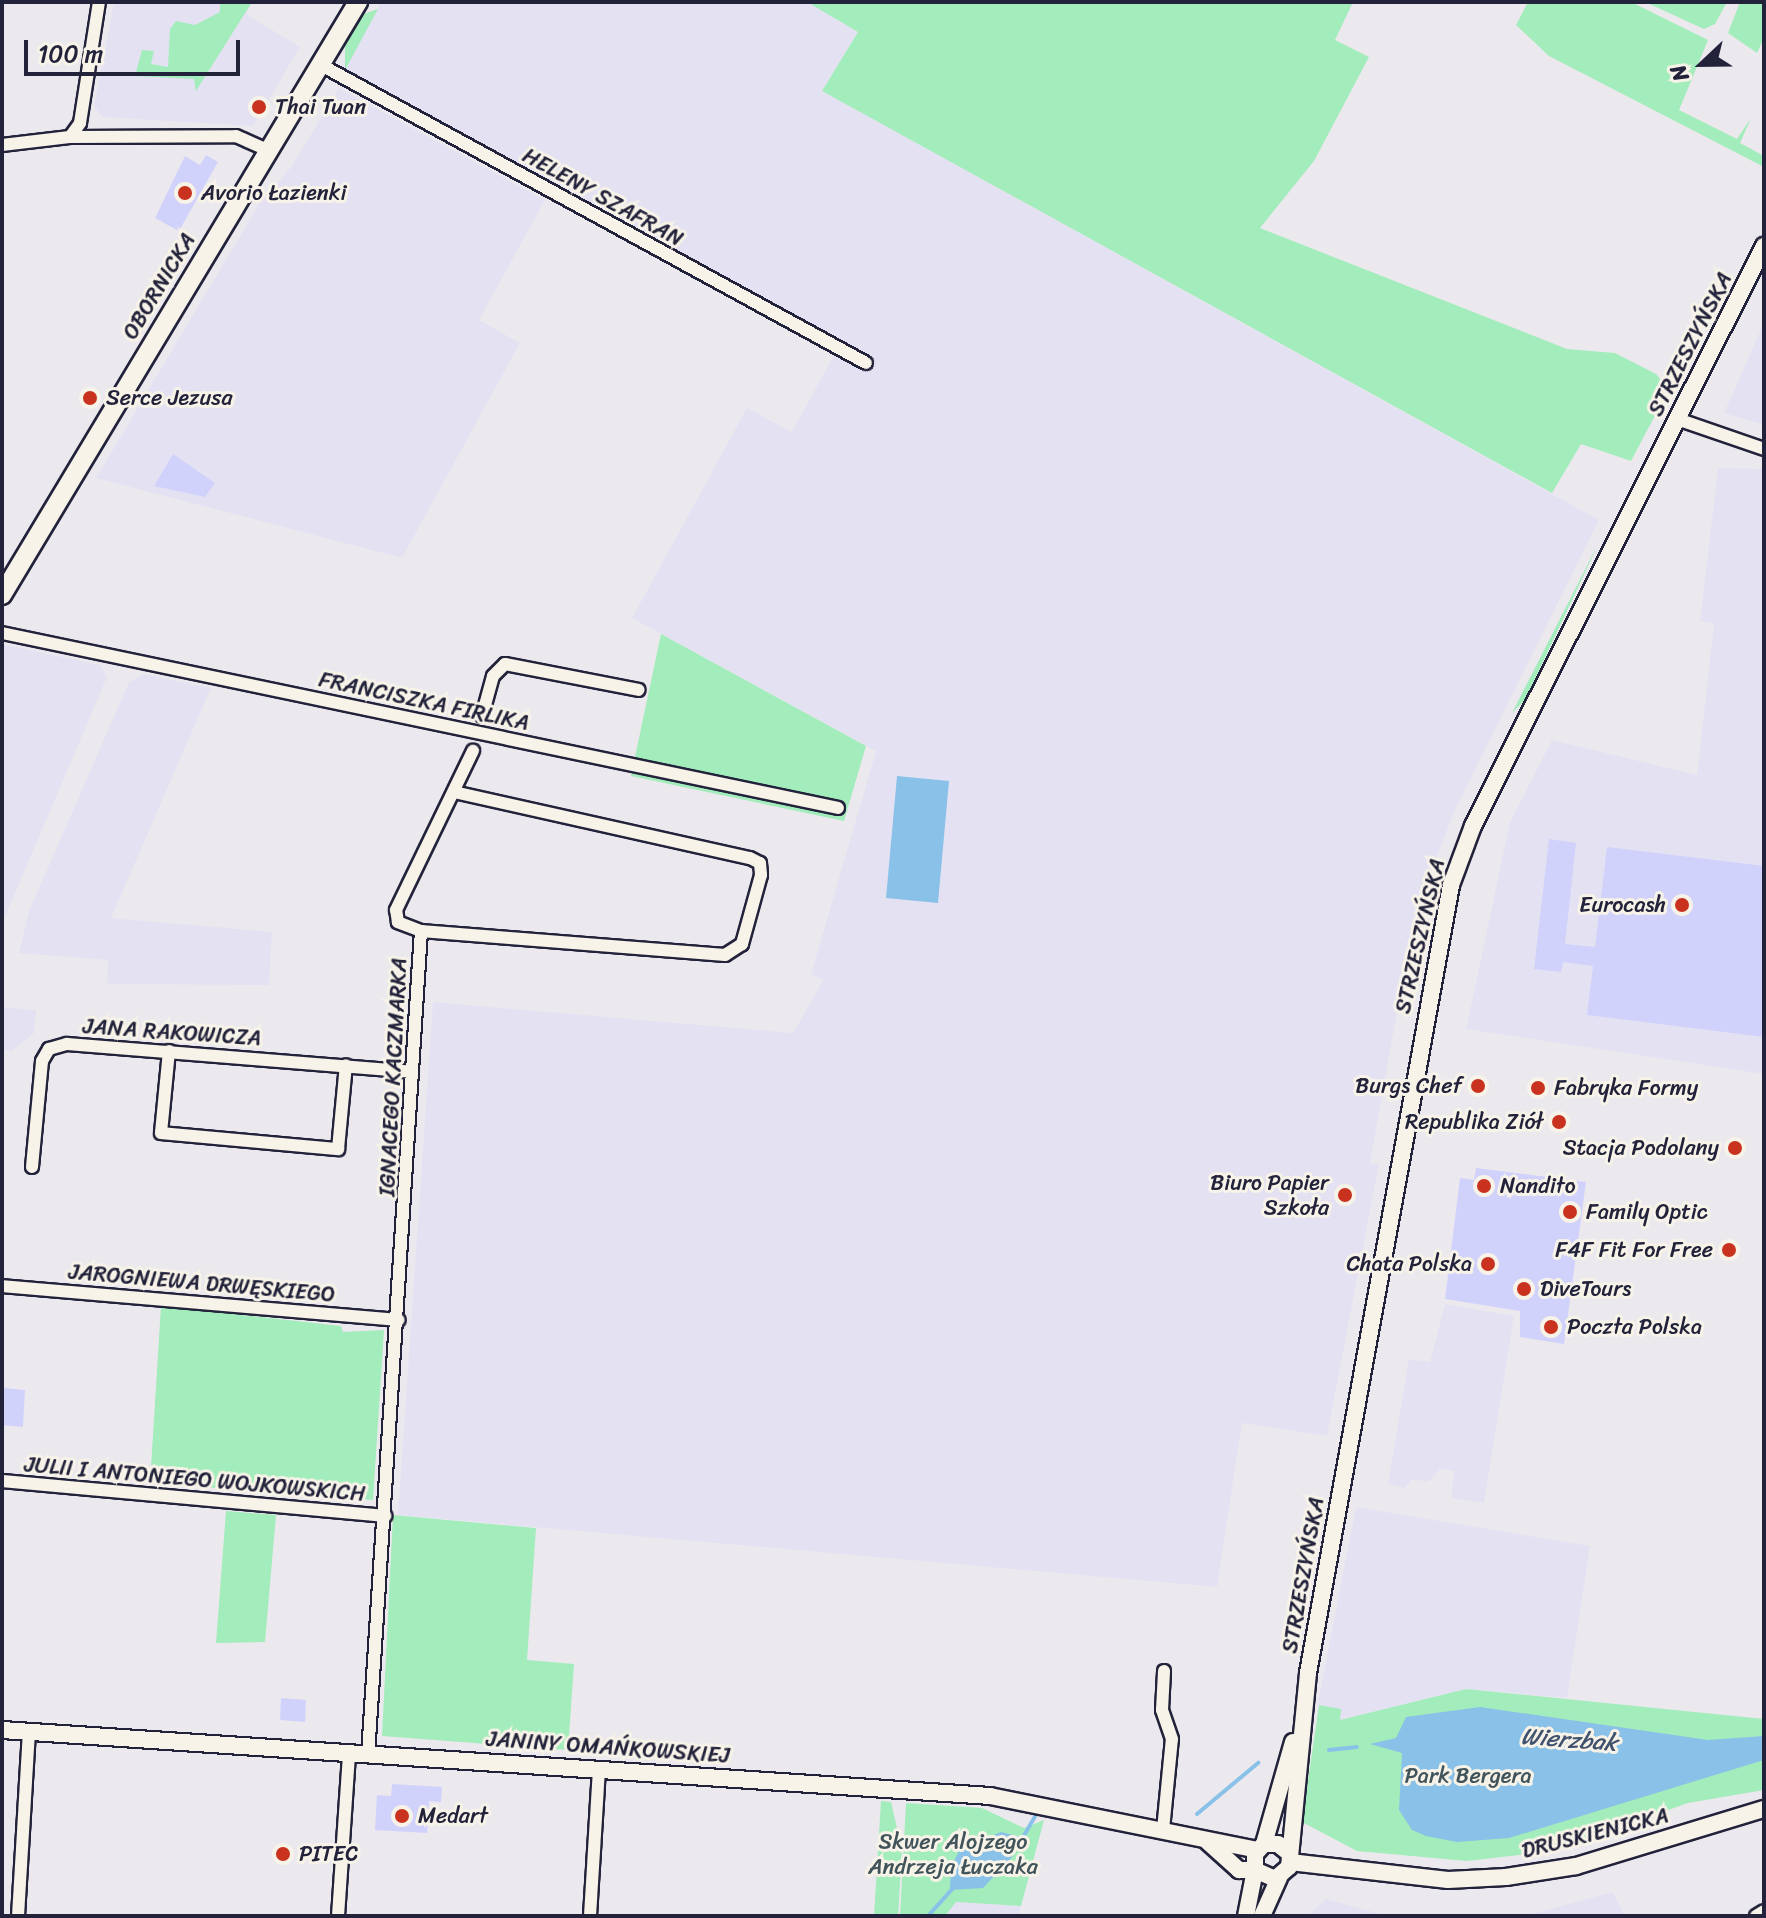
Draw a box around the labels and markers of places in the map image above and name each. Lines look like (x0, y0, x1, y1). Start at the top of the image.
place label: Thai Tuan (275, 94, 367, 120)
marker: Thai Tuan (250, 98, 268, 116)
place label: Avorio Łazienki (201, 180, 346, 206)
marker: Avorio Łazienki (176, 184, 194, 202)
place label: Serce Jezusa (106, 385, 233, 411)
marker: Serce Jezusa (81, 389, 99, 407)
place label: Eurocash (1579, 892, 1666, 918)
marker: Eurocash (1673, 896, 1691, 914)
place label: Burgs Chef (1355, 1073, 1462, 1099)
place label: Fabryka Formy (1554, 1075, 1698, 1101)
marker: Burgs Chef (1469, 1077, 1487, 1095)
marker: Fabryka Formy (1529, 1079, 1547, 1097)
place label: Republika Ziół (1406, 1109, 1543, 1135)
marker: Republika Ziół (1550, 1113, 1568, 1131)
place label: Stacja Podolany (1562, 1135, 1719, 1161)
marker: Stacja Podolany (1726, 1139, 1744, 1157)
place label: Biuro Papier Szkoła (1210, 1169, 1329, 1220)
place label: Nandito (1500, 1173, 1576, 1199)
marker: Nandito (1475, 1177, 1493, 1195)
marker: Biuro Papier Szkoła (1336, 1186, 1354, 1204)
place label: Family Optic (1586, 1199, 1708, 1225)
marker: Family Optic (1561, 1203, 1579, 1221)
place label: F4F Fit For Free (1555, 1237, 1713, 1263)
marker: F4F Fit For Free (1720, 1241, 1738, 1259)
place label: Chata Polska (1346, 1251, 1472, 1277)
marker: Chata Polska (1479, 1255, 1497, 1273)
place label: DiveTours (1540, 1276, 1631, 1302)
marker: DiveTours (1515, 1280, 1533, 1298)
place label: Poczta Polska (1567, 1314, 1702, 1340)
marker: Poczta Polska (1542, 1318, 1560, 1336)
place label: Medart (418, 1803, 488, 1829)
marker: Medart (393, 1807, 411, 1825)
place label: PITEC (299, 1841, 358, 1867)
marker: PITEC (274, 1845, 292, 1863)

